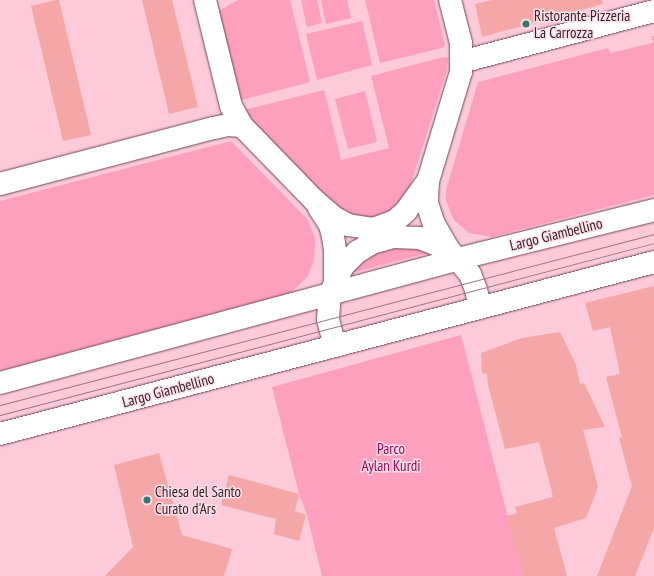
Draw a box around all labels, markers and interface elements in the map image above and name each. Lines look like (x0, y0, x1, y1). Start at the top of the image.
place label: Ristorante Pizzeria La Carrozza (534, 6, 630, 41)
marker: Ristorante Pizzeria La Carrozza (521, 19, 531, 29)
street label: Largo Giambellino (508, 214, 604, 254)
street label: Largo Giambellino (120, 369, 216, 411)
park label: Parco Aylan Kurdi (362, 439, 420, 474)
place label: Chiesa del Santo Curato d'Ars (155, 482, 241, 517)
marker: Chiesa del Santo Curato d'Ars (142, 495, 152, 505)

